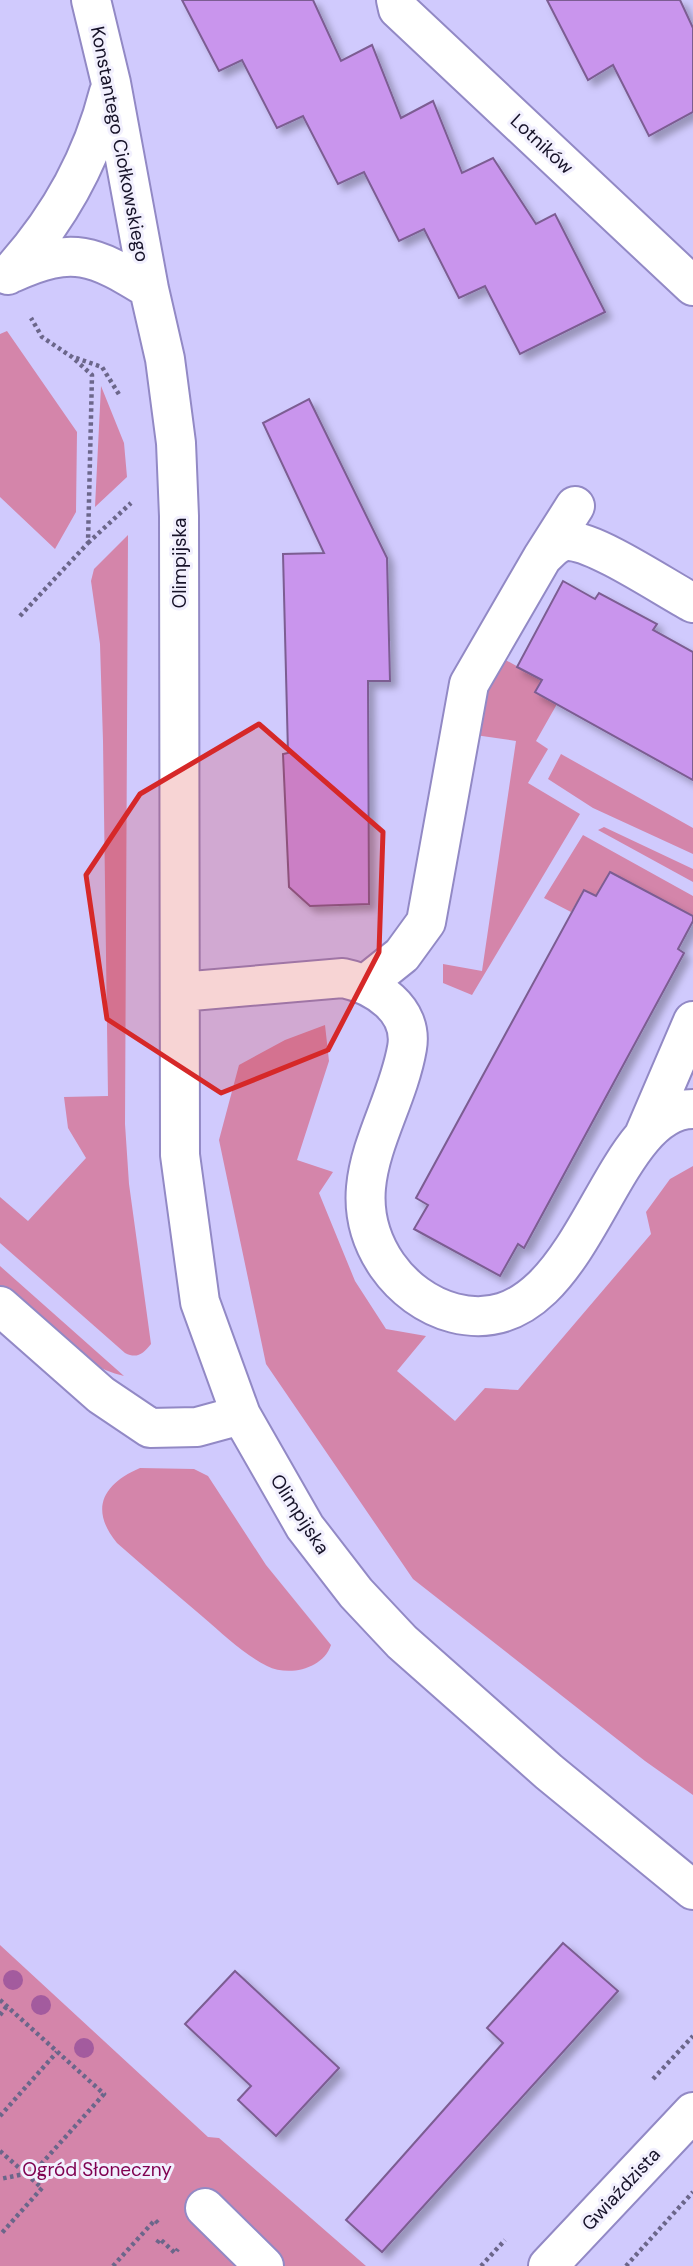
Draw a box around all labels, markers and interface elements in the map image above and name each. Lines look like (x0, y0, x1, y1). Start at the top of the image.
street label: Konstantego Ciołkowskiego (85, 24, 155, 264)
street label: Lotników (505, 108, 579, 180)
street label: Olimpijska (167, 518, 192, 608)
street label: Olimpijska (265, 1469, 335, 1559)
street label: Gwiaździsta (576, 2142, 666, 2236)
park label: Ogród Słoneczny (22, 2157, 172, 2182)

